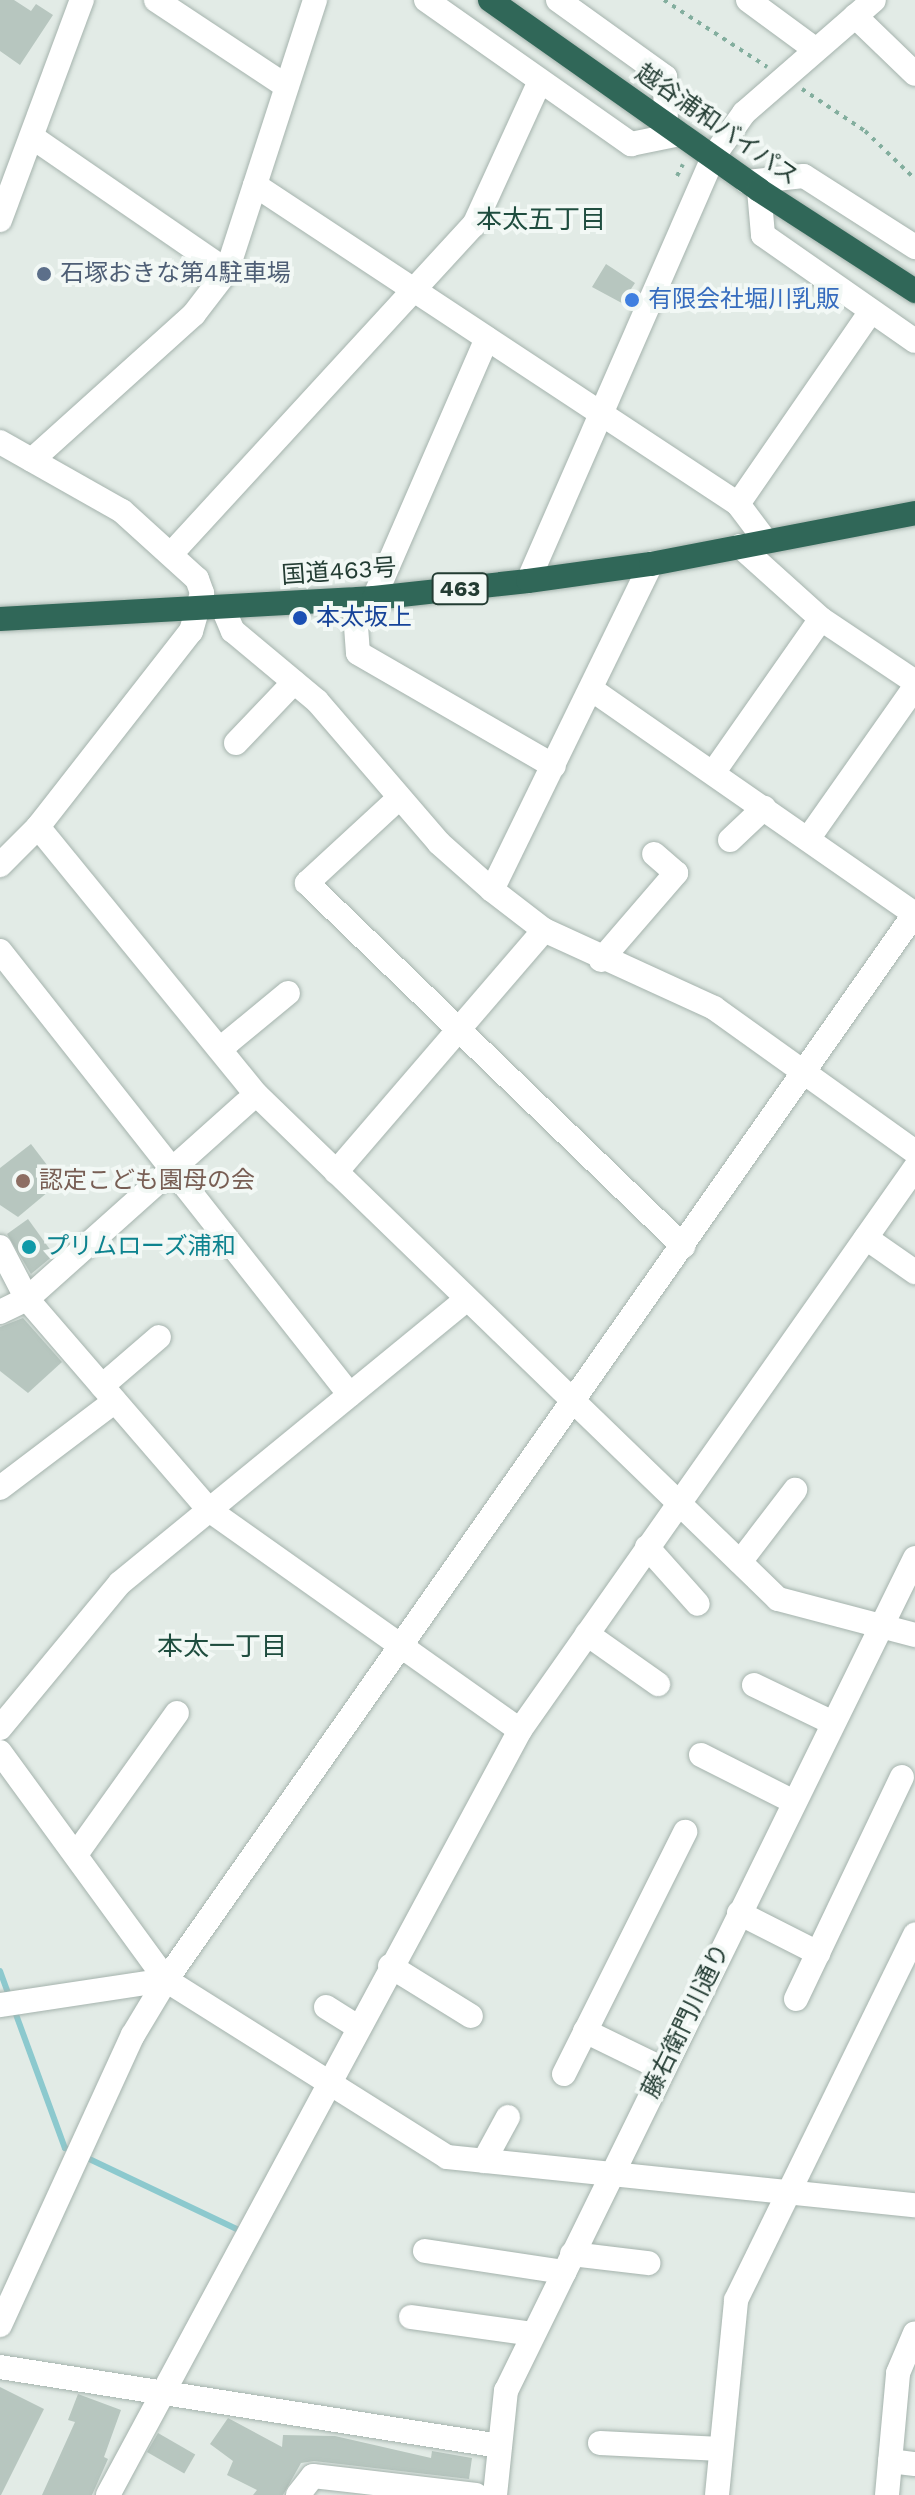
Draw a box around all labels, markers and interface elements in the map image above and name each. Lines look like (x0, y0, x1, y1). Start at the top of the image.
street label: 越谷浦和バイパス (630, 58, 804, 192)
district label: 本太五丁目 (476, 204, 606, 236)
place label: 石塚おきな第4駐車場 (60, 260, 291, 288)
marker: 石塚おきな第4駐車場 (35, 265, 53, 283)
place label: 有限会社堀川乳販 (648, 286, 840, 314)
marker: 有限会社堀川乳販 (623, 291, 641, 309)
street label: 国道463号 (281, 554, 397, 590)
road number: 463 (430, 571, 490, 607)
place label: 本太坂上 (316, 604, 412, 632)
marker: 本太坂上 (291, 609, 309, 627)
place label: 認定こども園母の会 (39, 1167, 255, 1195)
marker: 認定こども園母の会 (14, 1172, 32, 1190)
place label: プリムローズ浦和 (45, 1233, 237, 1261)
marker: プリムローズ浦和 (20, 1238, 38, 1256)
district label: 本太一丁目 (157, 1631, 287, 1663)
street label: 藤右衛門川通り (636, 1939, 736, 2103)

